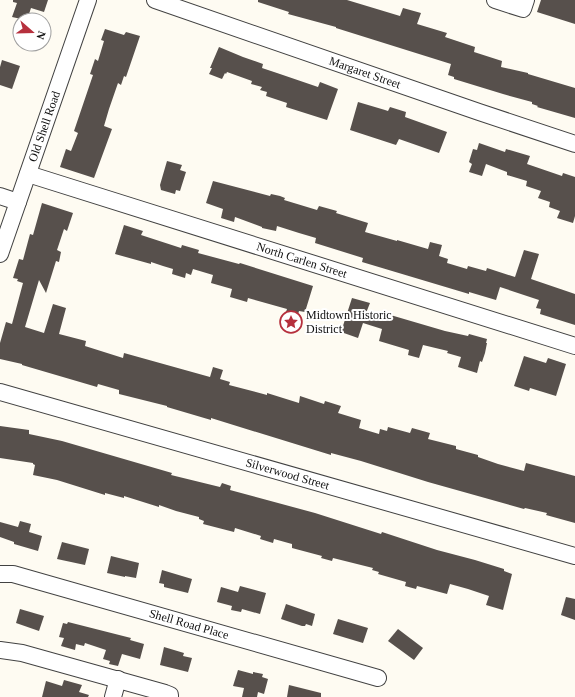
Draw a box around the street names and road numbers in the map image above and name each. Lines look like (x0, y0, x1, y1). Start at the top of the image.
street label: Margaret Street (327, 54, 403, 92)
street label: Old Shell Road (25, 89, 63, 164)
street label: North Carlen Street (255, 239, 349, 281)
street label: Silverwood Street (244, 455, 332, 493)
street label: Shell Road Place (148, 606, 230, 642)

